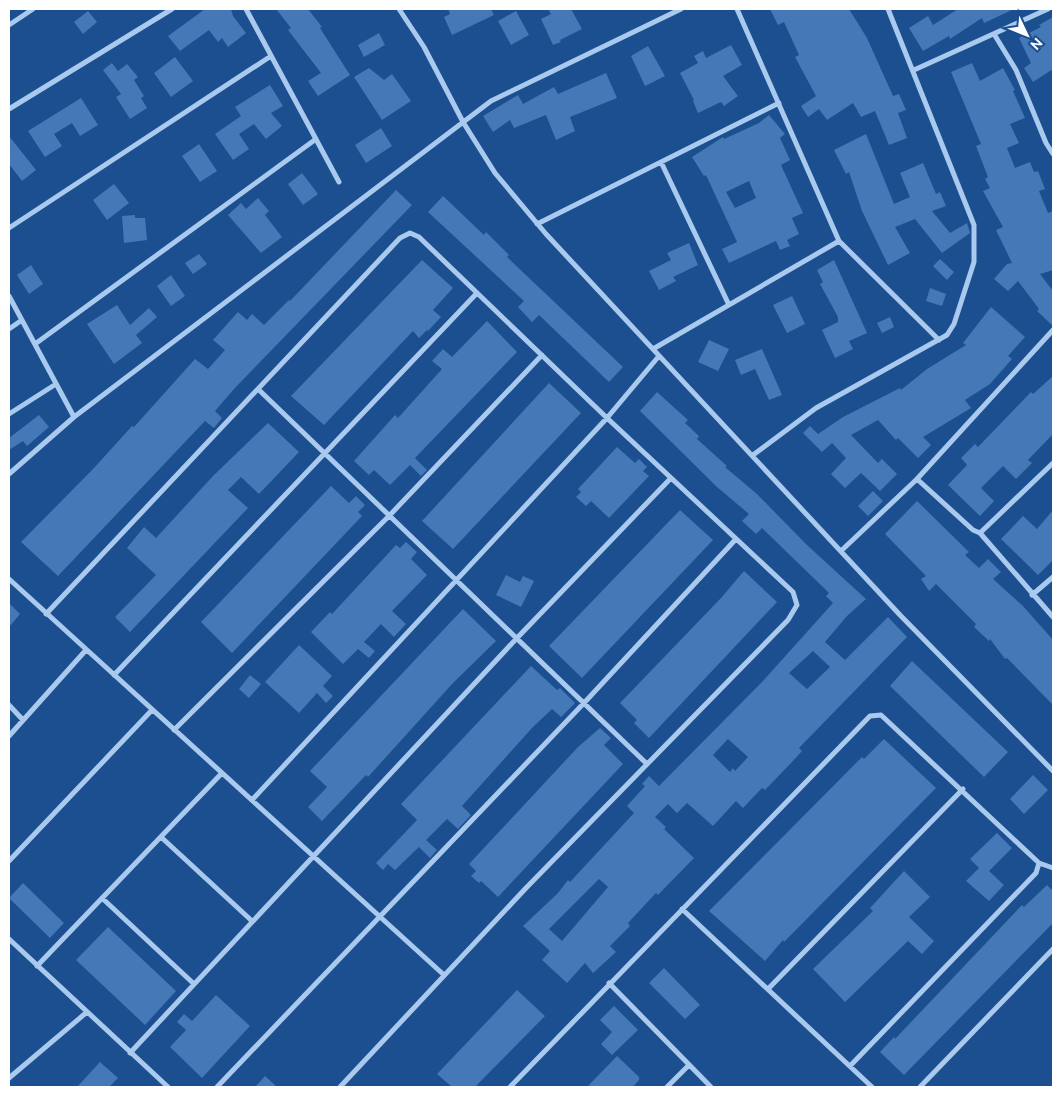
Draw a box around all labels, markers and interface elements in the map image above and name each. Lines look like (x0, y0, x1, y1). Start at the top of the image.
north arrow (1002, 10, 1052, 60)
text: N (1027, 35, 1046, 53)

